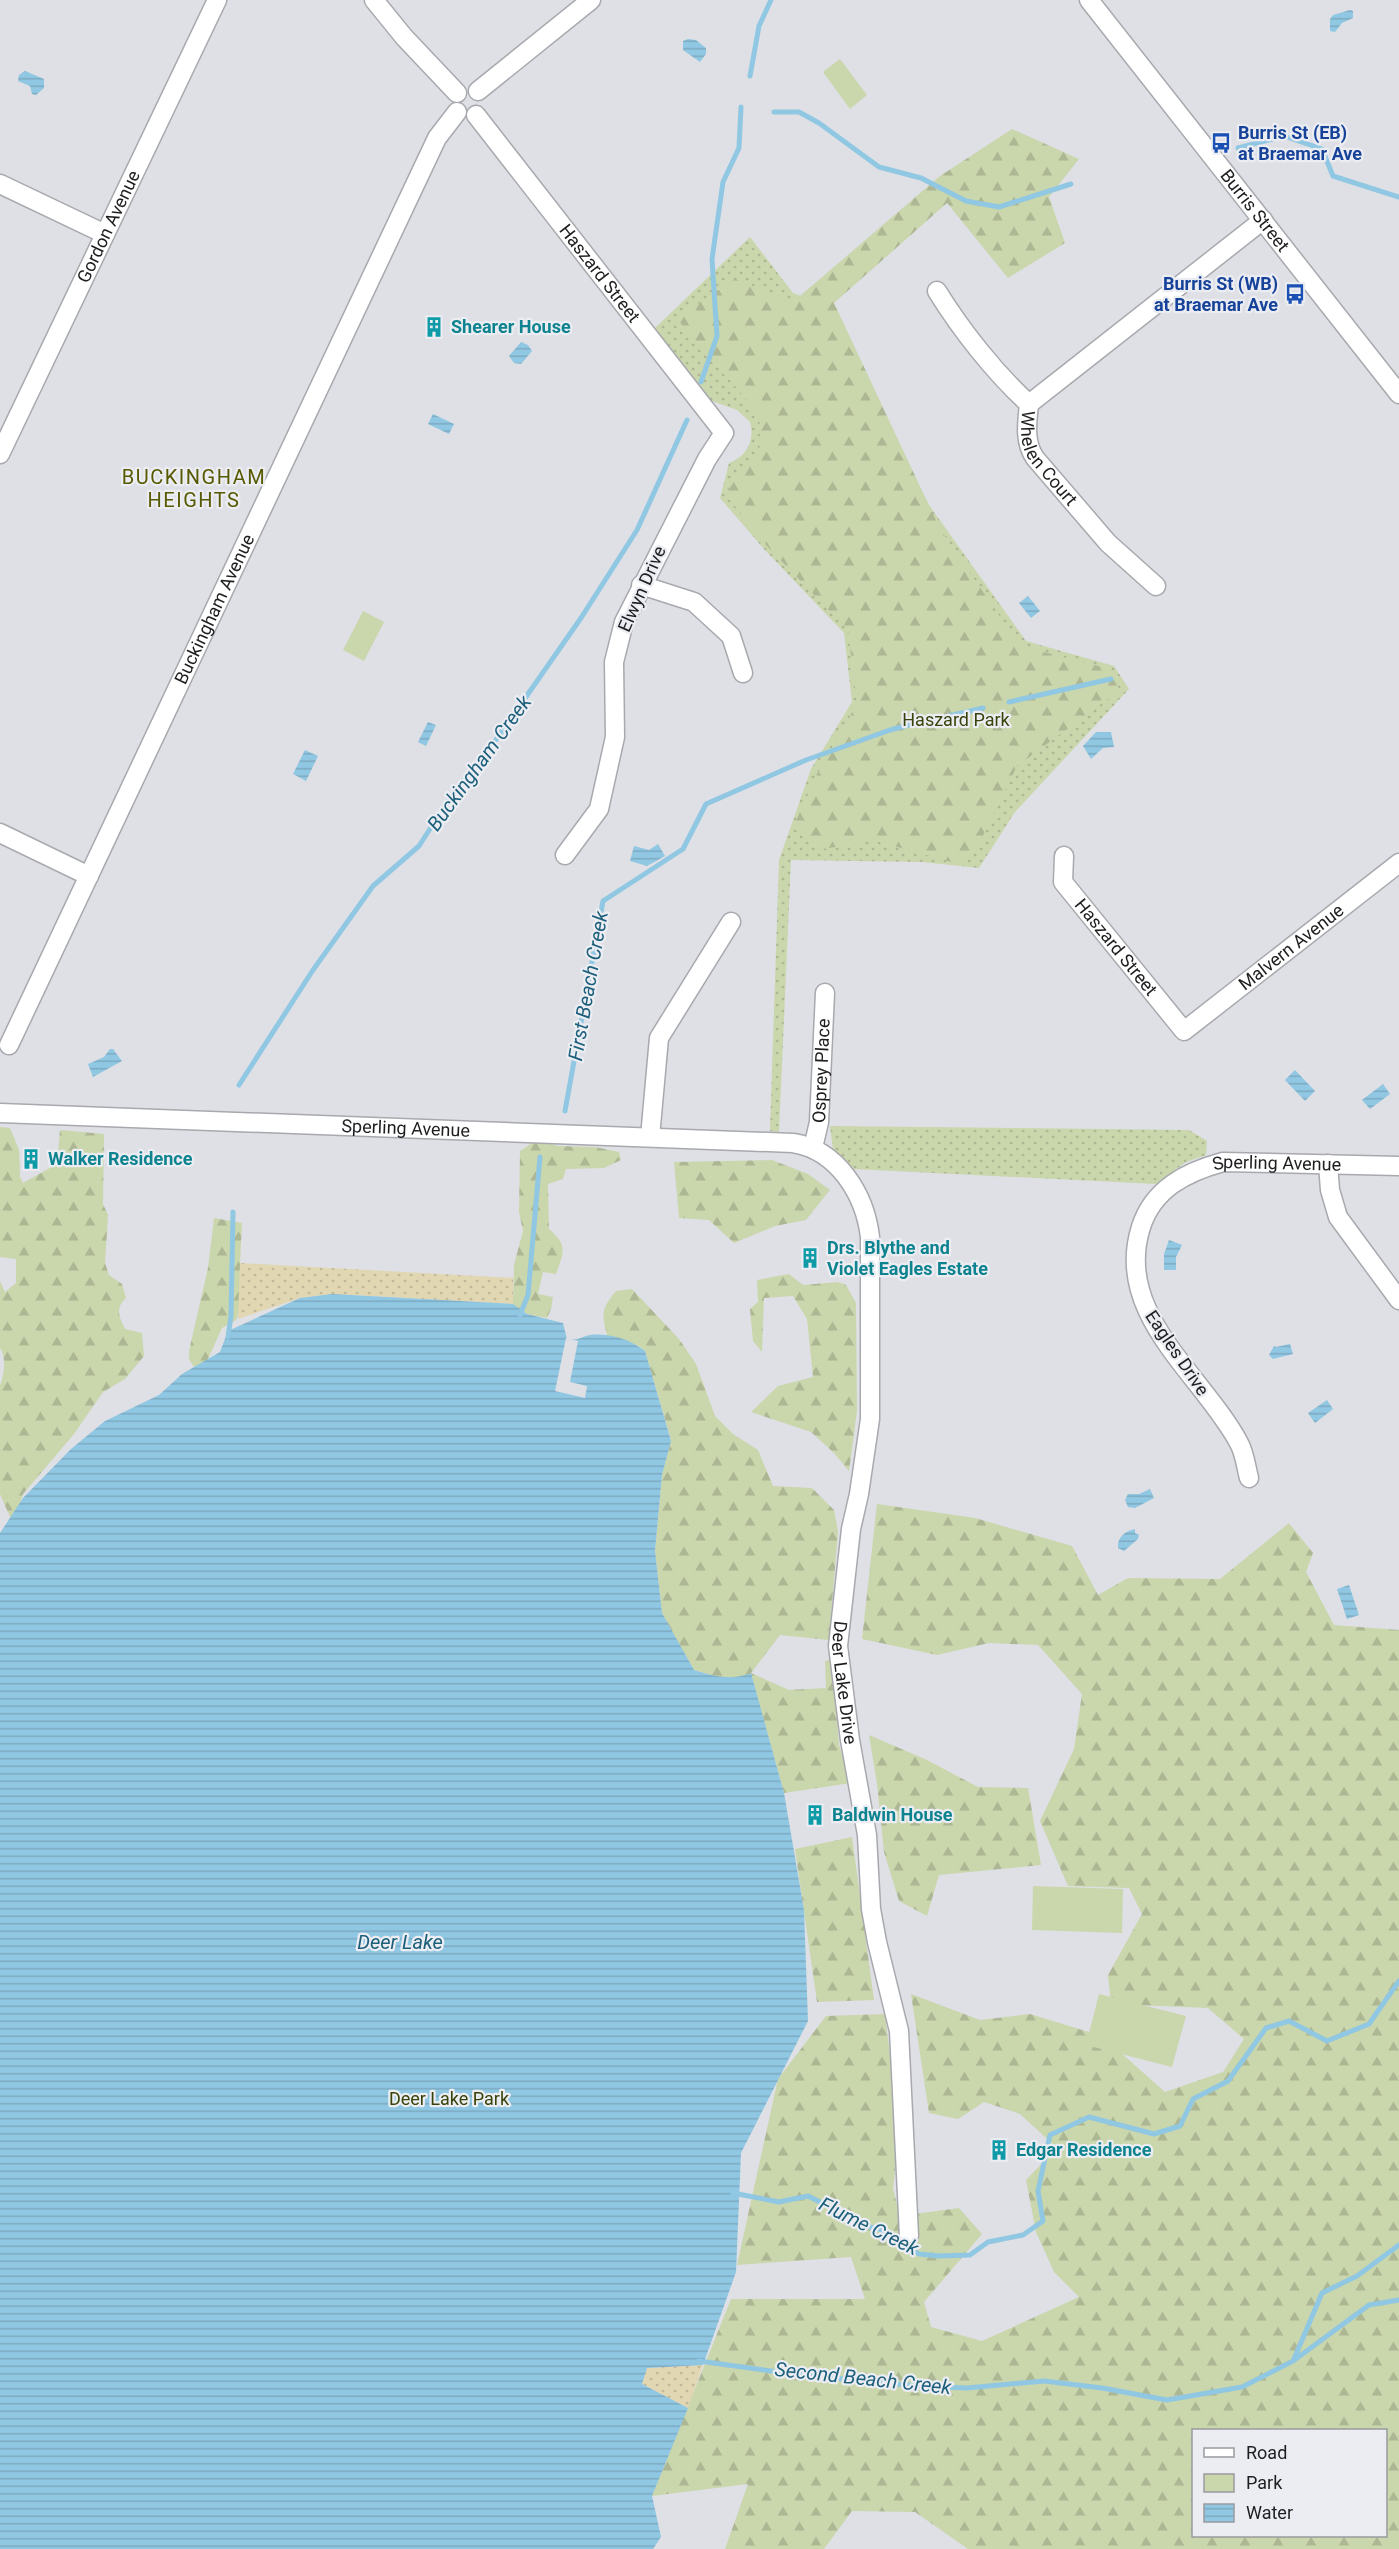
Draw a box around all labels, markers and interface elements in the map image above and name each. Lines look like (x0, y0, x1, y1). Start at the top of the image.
place label: Burris St (EB) at Braemar Ave (1238, 122, 1362, 164)
bus stop icon: Burris St (EB) at Braemar Ave (1209, 131, 1233, 155)
street label: Burris Street (1216, 165, 1294, 256)
street label: Gordon Avenue (72, 167, 144, 286)
street label: Haszard Street (555, 220, 645, 327)
place label: Burris St (WB) at Braemar Ave (1154, 273, 1278, 315)
bus stop icon: Burris St (WB) at Braemar Ave (1283, 282, 1307, 306)
building icon: Shearer House (422, 315, 446, 339)
place label: Shearer House (451, 316, 571, 337)
street label: Whelen Court (1017, 410, 1082, 510)
district label: BUCKINGHAM HEIGHTS (122, 465, 266, 512)
street label: Buckingham Avenue (170, 531, 259, 687)
street label: Elwyn Drive (613, 543, 670, 635)
water label: Buckingham Creek (422, 690, 537, 835)
park label: Haszard Park (902, 709, 1011, 730)
street label: Haszard Street (1071, 894, 1162, 1000)
street label: Malvern Avenue (1234, 899, 1348, 994)
water label: First Beach Creek (563, 908, 613, 1063)
street label: Osprey Place (808, 1018, 834, 1123)
street label: Sperling Avenue (341, 1115, 470, 1141)
building icon: Walker Residence (19, 1147, 43, 1171)
place label: Walker Residence (48, 1148, 193, 1169)
street label: Sperling Avenue (1210, 1151, 1341, 1175)
place label: Drs. Blythe and Violet Eagles Estate (827, 1237, 988, 1279)
building icon: Drs. Blythe and Violet Eagles Estate (798, 1246, 822, 1270)
street label: Eagles Drive (1141, 1306, 1214, 1399)
street label: Deer Lake Drive (828, 1620, 861, 1746)
building icon: Baldwin House (803, 1803, 827, 1827)
place label: Baldwin House (832, 1804, 953, 1825)
water label: Deer Lake (357, 1930, 443, 1954)
park label: Deer Lake Park (389, 2088, 510, 2109)
building icon: Edgar Residence (987, 2138, 1011, 2162)
place label: Edgar Residence (1016, 2139, 1152, 2160)
water label: Flume Creek (815, 2192, 924, 2261)
water label: Second Beach Creek (773, 2357, 954, 2399)
legend (1192, 2429, 1387, 2537)
text: Road (1246, 2442, 1287, 2463)
text: Park (1246, 2472, 1283, 2493)
text: Water (1246, 2502, 1293, 2523)

